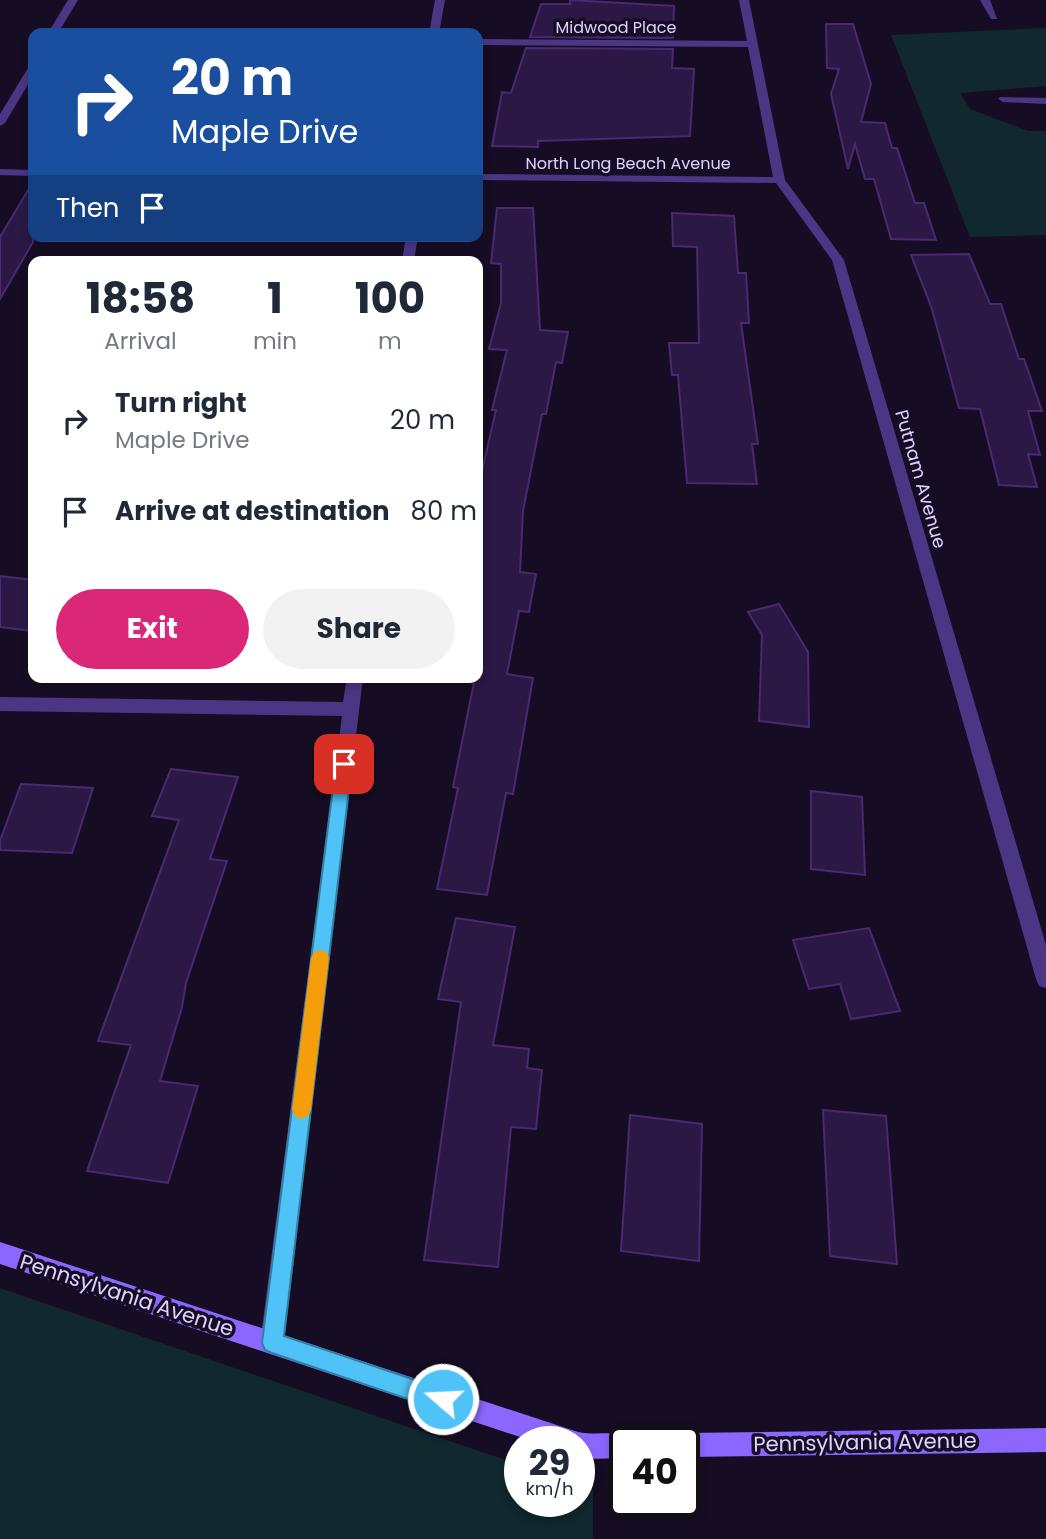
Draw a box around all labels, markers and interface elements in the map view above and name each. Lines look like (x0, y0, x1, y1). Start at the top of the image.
street label: Midwood Place (556, 16, 677, 39)
text: 20 m (171, 44, 293, 112)
icon: right (56, 56, 147, 147)
text: Maple Drive (171, 109, 358, 154)
street label: North Long Beach Avenue (525, 152, 731, 175)
icon: arrive (133, 189, 171, 227)
text: Then (56, 190, 119, 226)
text: 18:58 (86, 269, 195, 328)
text: 1 (267, 269, 283, 328)
text: 100 (355, 269, 425, 328)
text: Arrival (104, 325, 177, 357)
text: min (253, 325, 297, 357)
text: m (378, 325, 402, 357)
text: Turn right (115, 385, 247, 421)
icon: right (56, 402, 94, 440)
text: 20 m (390, 402, 455, 438)
street label: Putnam Avenue (889, 407, 953, 551)
text: Maple Drive (115, 424, 250, 456)
icon: arrive (56, 493, 94, 531)
text: Arrive at destination (115, 493, 390, 529)
text: 80 m (411, 493, 477, 529)
button: Exit (56, 589, 249, 669)
button: Share (263, 589, 455, 669)
pin (314, 734, 374, 794)
icon: arrive (325, 745, 363, 783)
street label: Pennsylvania Avenue (16, 1247, 238, 1343)
position arrow (406, 1362, 480, 1436)
speed limit sign: 40 (609, 1426, 700, 1517)
street label: Pennsylvania Avenue (753, 1426, 977, 1458)
text: 29 (529, 1438, 570, 1487)
text: km/h (526, 1476, 573, 1501)

